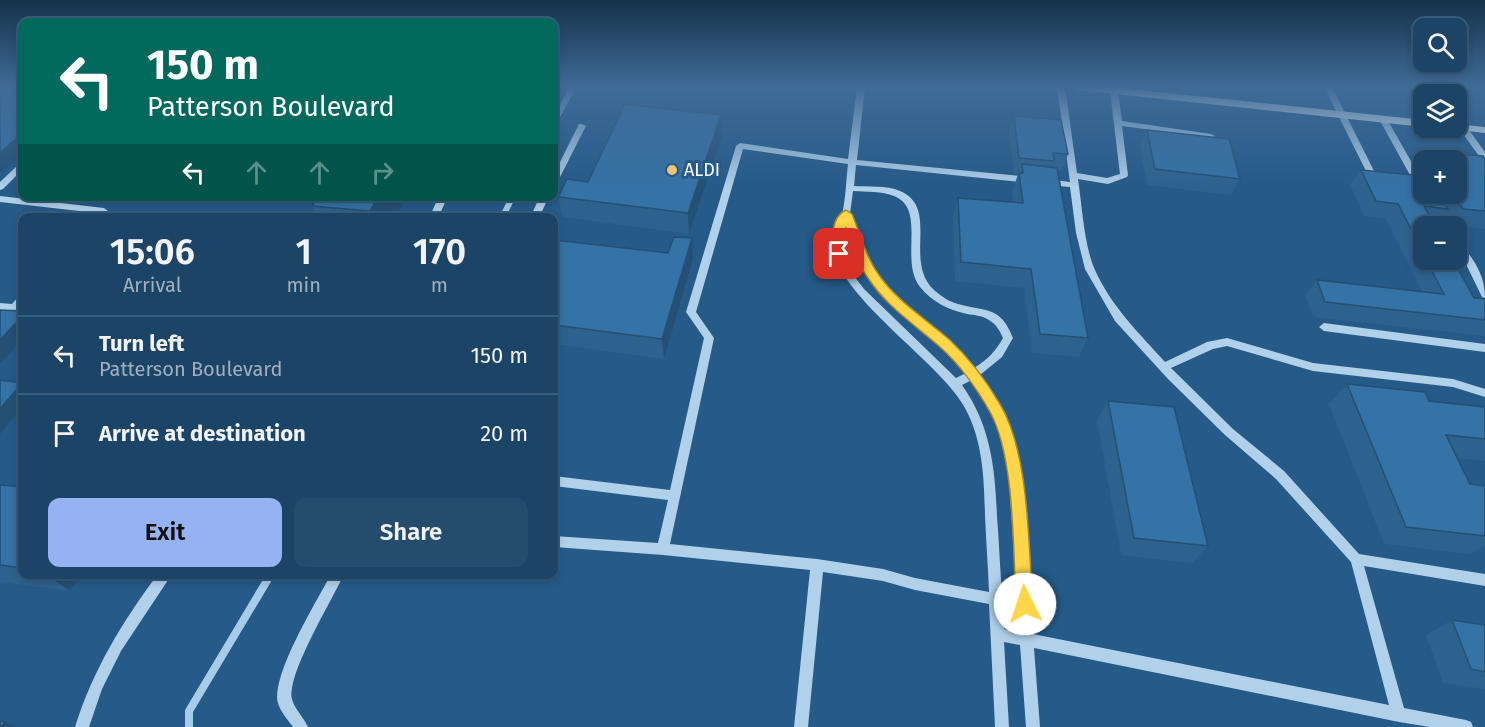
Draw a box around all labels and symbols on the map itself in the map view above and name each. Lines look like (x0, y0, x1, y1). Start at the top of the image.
place label: ALDI (684, 159, 720, 181)
marker: ALDI (665, 163, 679, 177)
pin (813, 228, 864, 279)
position arrow (993, 572, 1057, 636)

